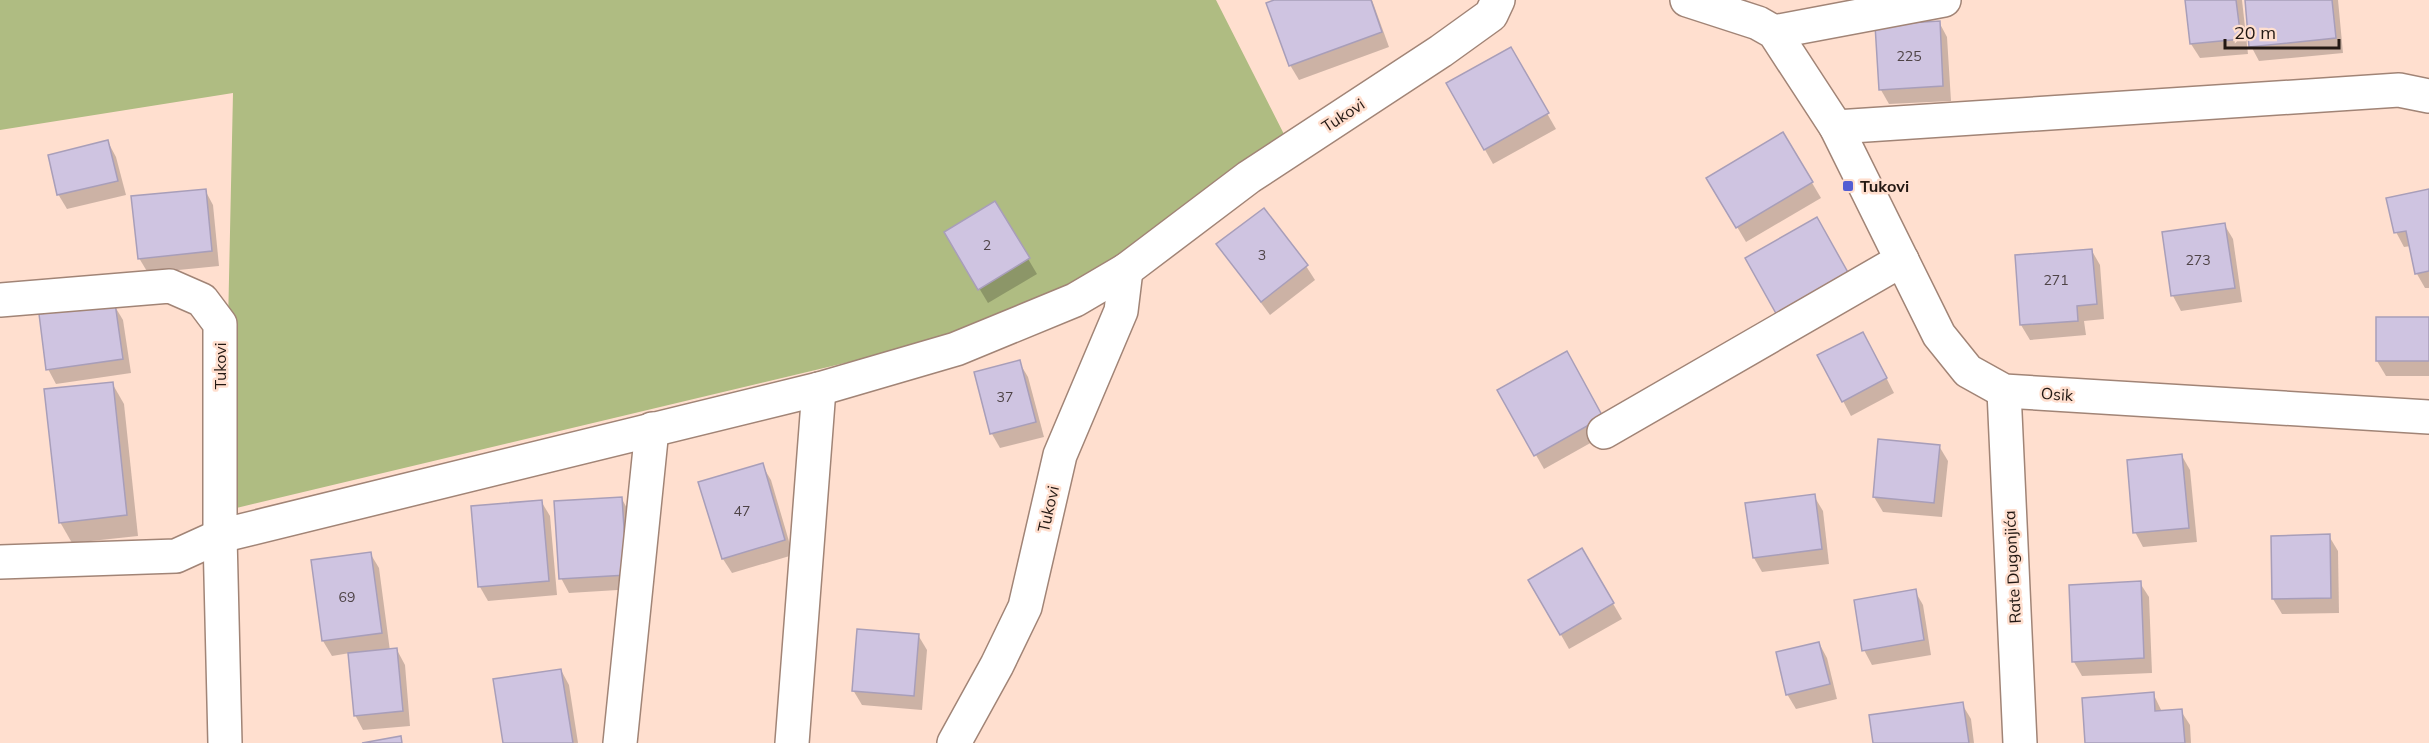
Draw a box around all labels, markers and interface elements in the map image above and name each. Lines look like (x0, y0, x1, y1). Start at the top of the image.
scale bar (2225, 12, 2339, 50)
text: 20 m (2234, 21, 2276, 44)
house number: 225 (1896, 47, 1922, 65)
street label: Tukovi (1318, 94, 1368, 136)
place label: Tukovi (1860, 176, 1909, 196)
marker: Tukovi (1841, 179, 1855, 193)
house number: 2 (983, 236, 991, 254)
house number: 3 (1258, 246, 1266, 264)
house number: 273 (2185, 251, 2211, 269)
house number: 271 (2043, 271, 2069, 289)
street label: Tukovi (210, 342, 230, 390)
street label: Osik (2040, 383, 2075, 405)
house number: 37 (997, 388, 1013, 406)
street label: Tukovi (1033, 484, 1063, 534)
house number: 47 (734, 502, 750, 520)
street label: Rate Dugonjića (1999, 510, 2025, 624)
house number: 69 (339, 588, 355, 606)

